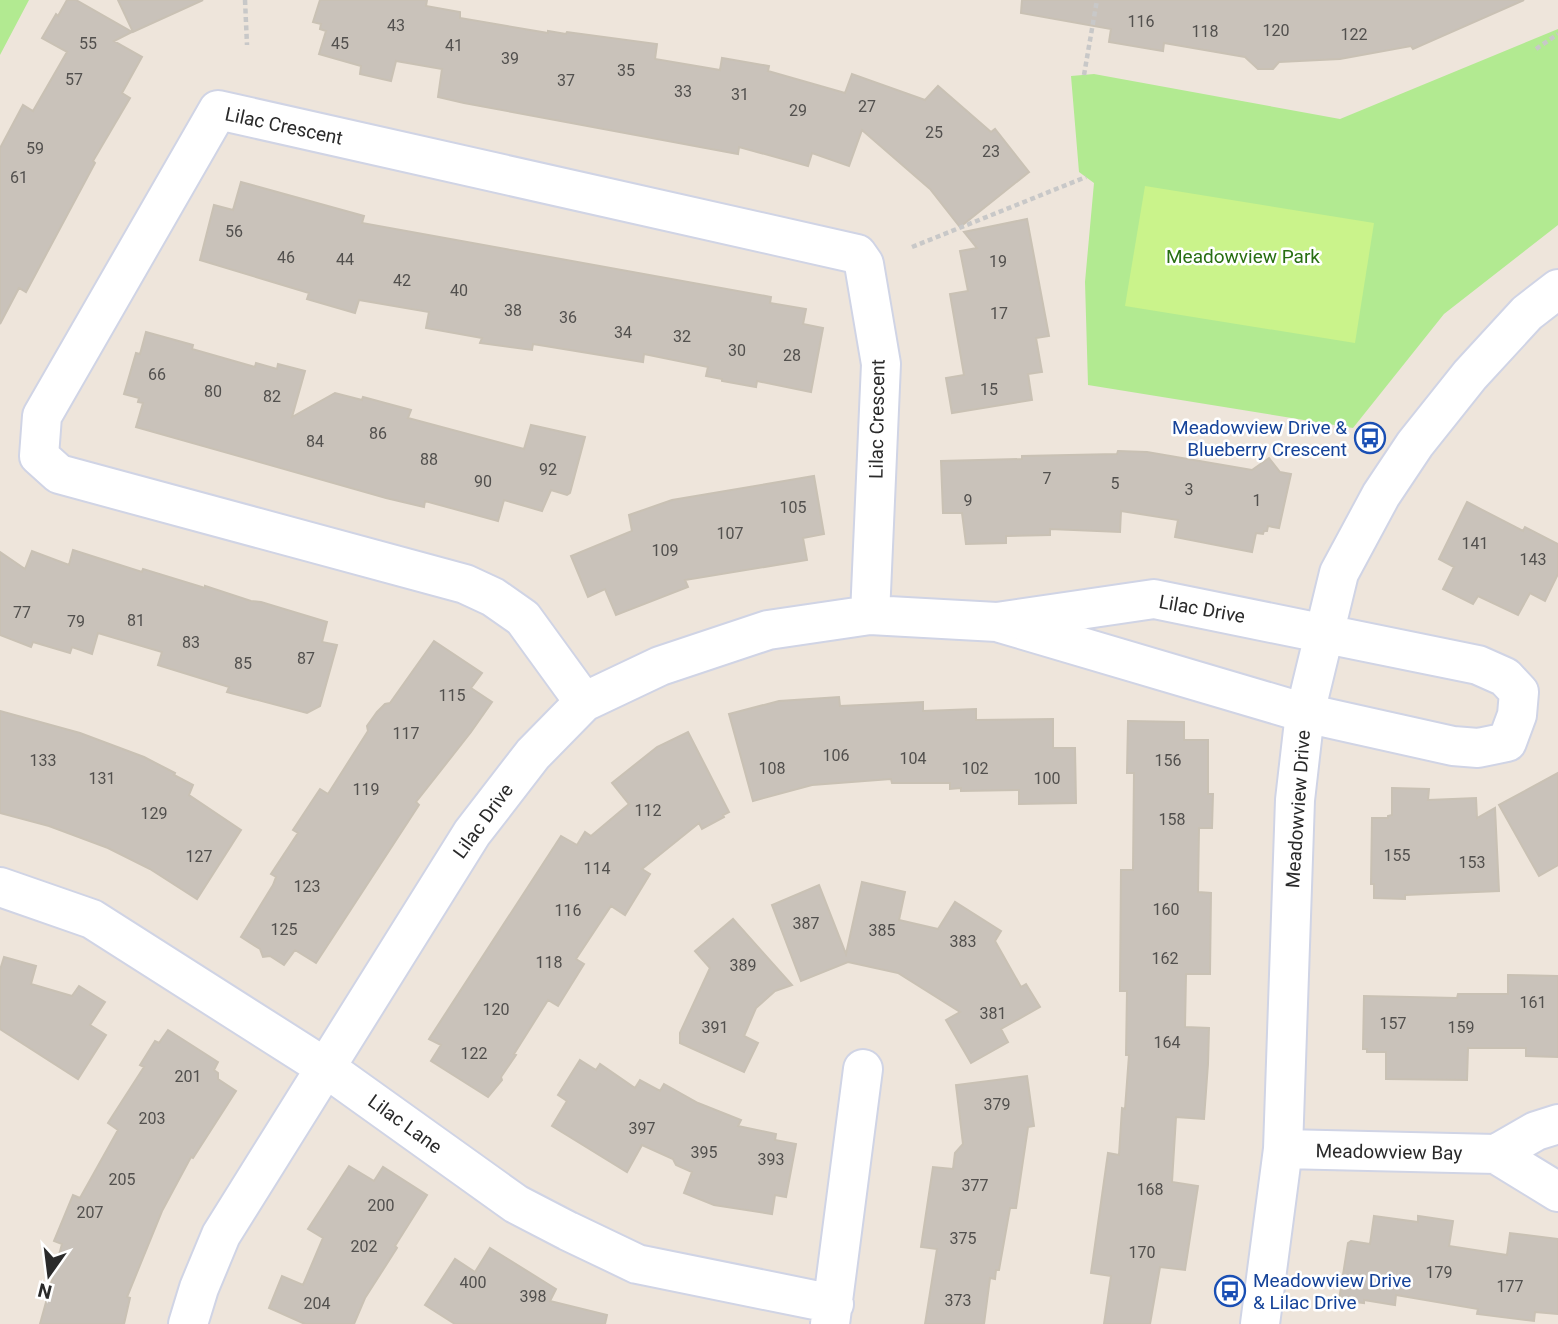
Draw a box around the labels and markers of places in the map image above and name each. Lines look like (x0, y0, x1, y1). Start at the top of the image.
place label: Meadowview Drive & Blueberry Crescent (1172, 416, 1347, 461)
bus stop icon: Meadowview Drive & Blueberry Crescent (1353, 421, 1387, 455)
place label: Meadowview Drive & Lilac Drive (1253, 1269, 1411, 1314)
bus stop icon: Meadowview Drive & Lilac Drive (1213, 1274, 1247, 1308)

